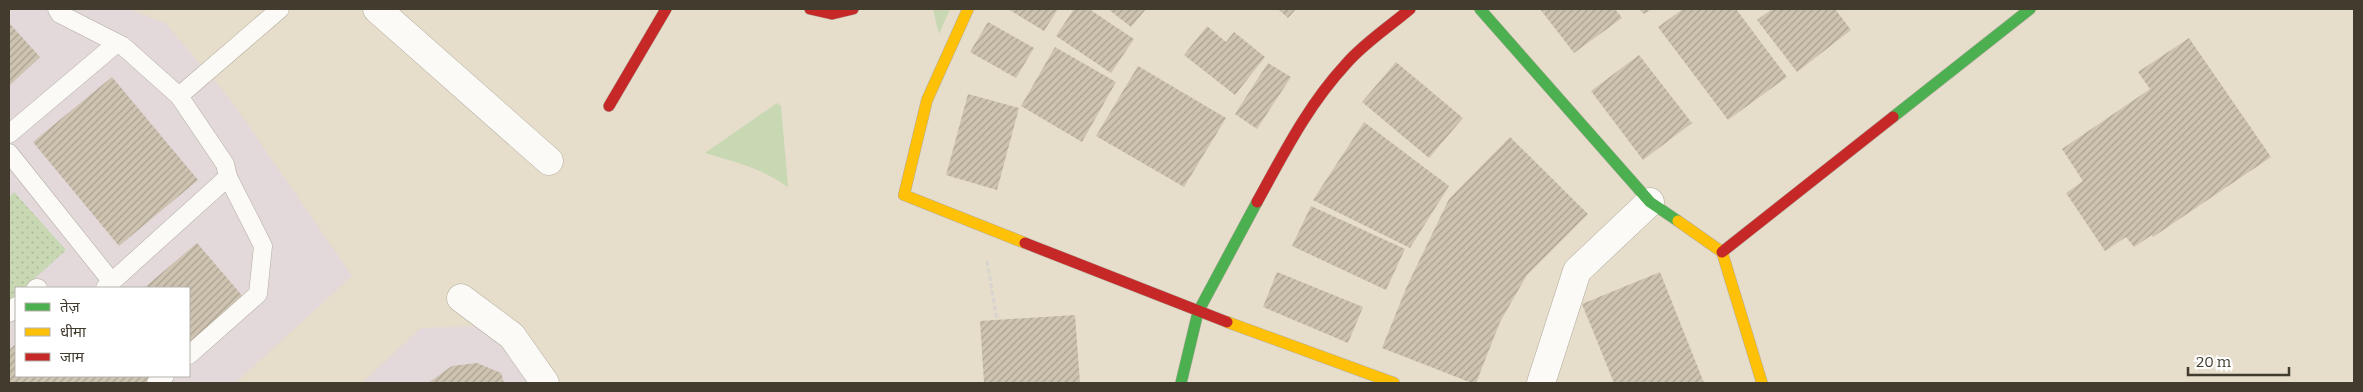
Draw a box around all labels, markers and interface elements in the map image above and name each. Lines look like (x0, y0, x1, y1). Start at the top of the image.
legend (15, 287, 190, 377)
text: तेज़ (60, 298, 81, 316)
text: धीमा (60, 323, 87, 341)
scale bar (2188, 344, 2289, 376)
text: जाम (60, 348, 85, 366)
text: 20 m (2196, 353, 2232, 371)

